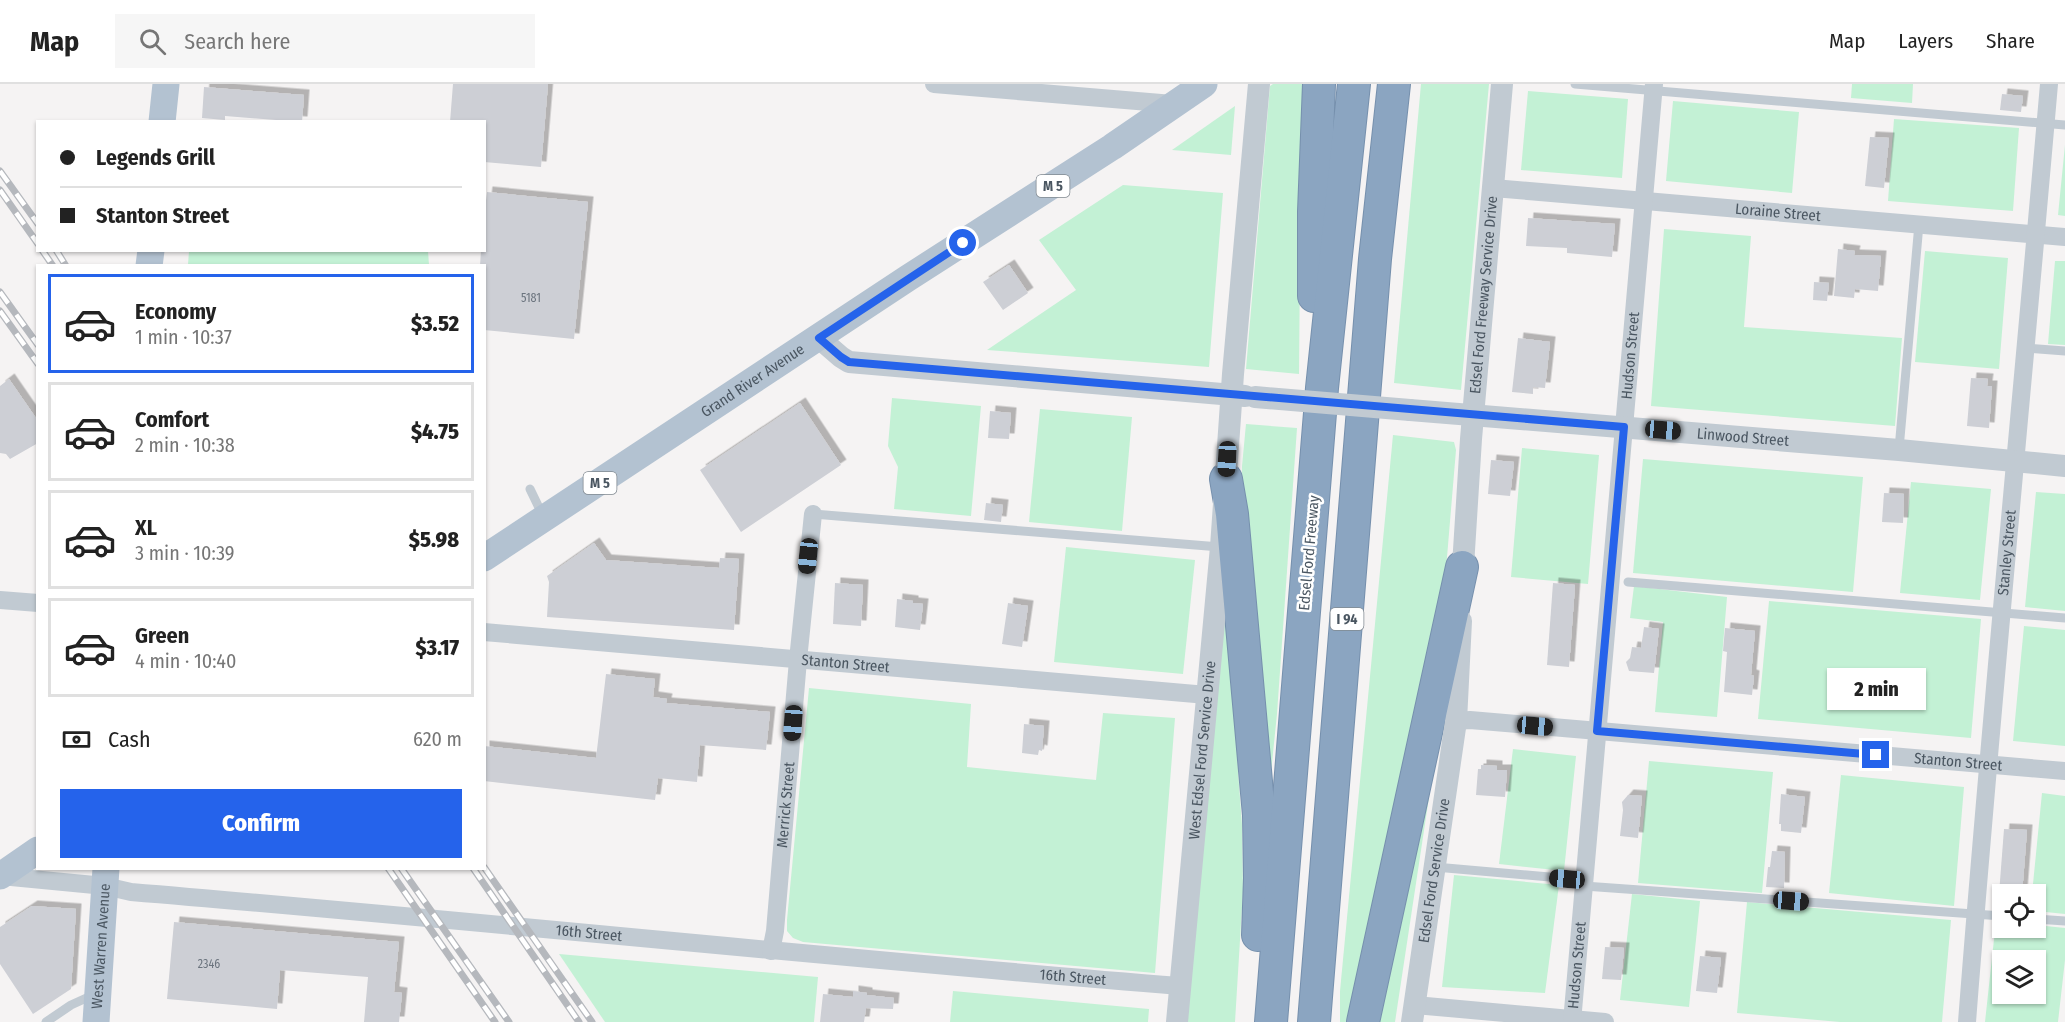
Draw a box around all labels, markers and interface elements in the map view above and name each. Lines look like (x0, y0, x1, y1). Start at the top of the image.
search box (115, 14, 535, 68)
text: Map (30, 25, 79, 58)
icon: search (136, 25, 169, 58)
text: Search here (184, 28, 290, 55)
text: Map (1829, 28, 1865, 54)
text: Layers (1898, 28, 1953, 54)
text: Share (1986, 28, 2035, 54)
text: Legends Grill (96, 144, 215, 171)
road number: M 5 (1036, 175, 1070, 197)
street label: Edsel Ford Freeway Service Drive (1466, 195, 1501, 395)
street label: Loraine Street (1734, 200, 1822, 225)
text: Stanton Street (96, 202, 229, 229)
route start (949, 229, 976, 256)
house number: 5181 (521, 291, 541, 305)
icon: car (63, 297, 117, 351)
text: Economy (135, 298, 216, 325)
text: $3.52 (411, 310, 459, 337)
street label: Hudson Street (1617, 311, 1643, 400)
text: 1 min · 10:37 (135, 325, 232, 349)
street label: Grand River Avenue (698, 340, 808, 421)
icon: car (63, 405, 117, 459)
text: Comfort (135, 406, 209, 433)
text: $4.75 (411, 418, 459, 445)
car (1644, 419, 1682, 441)
street label: Linwood Street (1696, 424, 1790, 450)
text: 2 min · 10:38 (135, 433, 235, 457)
car (1217, 441, 1237, 477)
road number: M 5 (584, 472, 616, 494)
street label: Edsel Ford Freeway (1295, 494, 1323, 611)
street label: Stanley Street (1994, 509, 2020, 596)
icon: car (63, 513, 117, 567)
text: XL (135, 514, 157, 541)
text: $5.98 (409, 526, 459, 553)
car (797, 537, 819, 575)
text: 3 min · 10:39 (135, 541, 234, 565)
road number: I 94 (1330, 608, 1364, 630)
icon: car (63, 621, 117, 675)
text: Green (135, 622, 189, 649)
text: $3.17 (415, 634, 459, 661)
text: 4 min · 10:40 (135, 649, 236, 673)
street label: Stanton Street (801, 651, 891, 676)
street label: West Edsel Ford Service Drive (1185, 660, 1219, 840)
callout: 2 min (1826, 668, 1926, 710)
text: 2 min (1854, 677, 1899, 701)
car (783, 704, 803, 742)
car (1516, 715, 1554, 737)
icon: cash (60, 723, 93, 756)
text: Cash (108, 726, 151, 753)
text: 620 m (413, 727, 462, 751)
route end (1862, 741, 1889, 768)
street label: Stanton Street (1913, 749, 2003, 775)
street label: Merrick Street (773, 761, 798, 849)
button: Confirm (60, 789, 462, 858)
street label: Edsel Ford Service Drive (1415, 797, 1454, 944)
car (1548, 868, 1586, 890)
street label: West Warren Avenue (88, 883, 114, 1009)
map controls (1992, 884, 2046, 1004)
button: locate (1992, 884, 2046, 938)
car (1772, 891, 1810, 911)
street label: 16th Street (555, 921, 623, 945)
street label: Hudson Street (1564, 921, 1590, 1010)
button: layers (1992, 950, 2046, 1004)
house number: 2346 (198, 957, 220, 971)
street label: 16th Street (1039, 965, 1107, 989)

